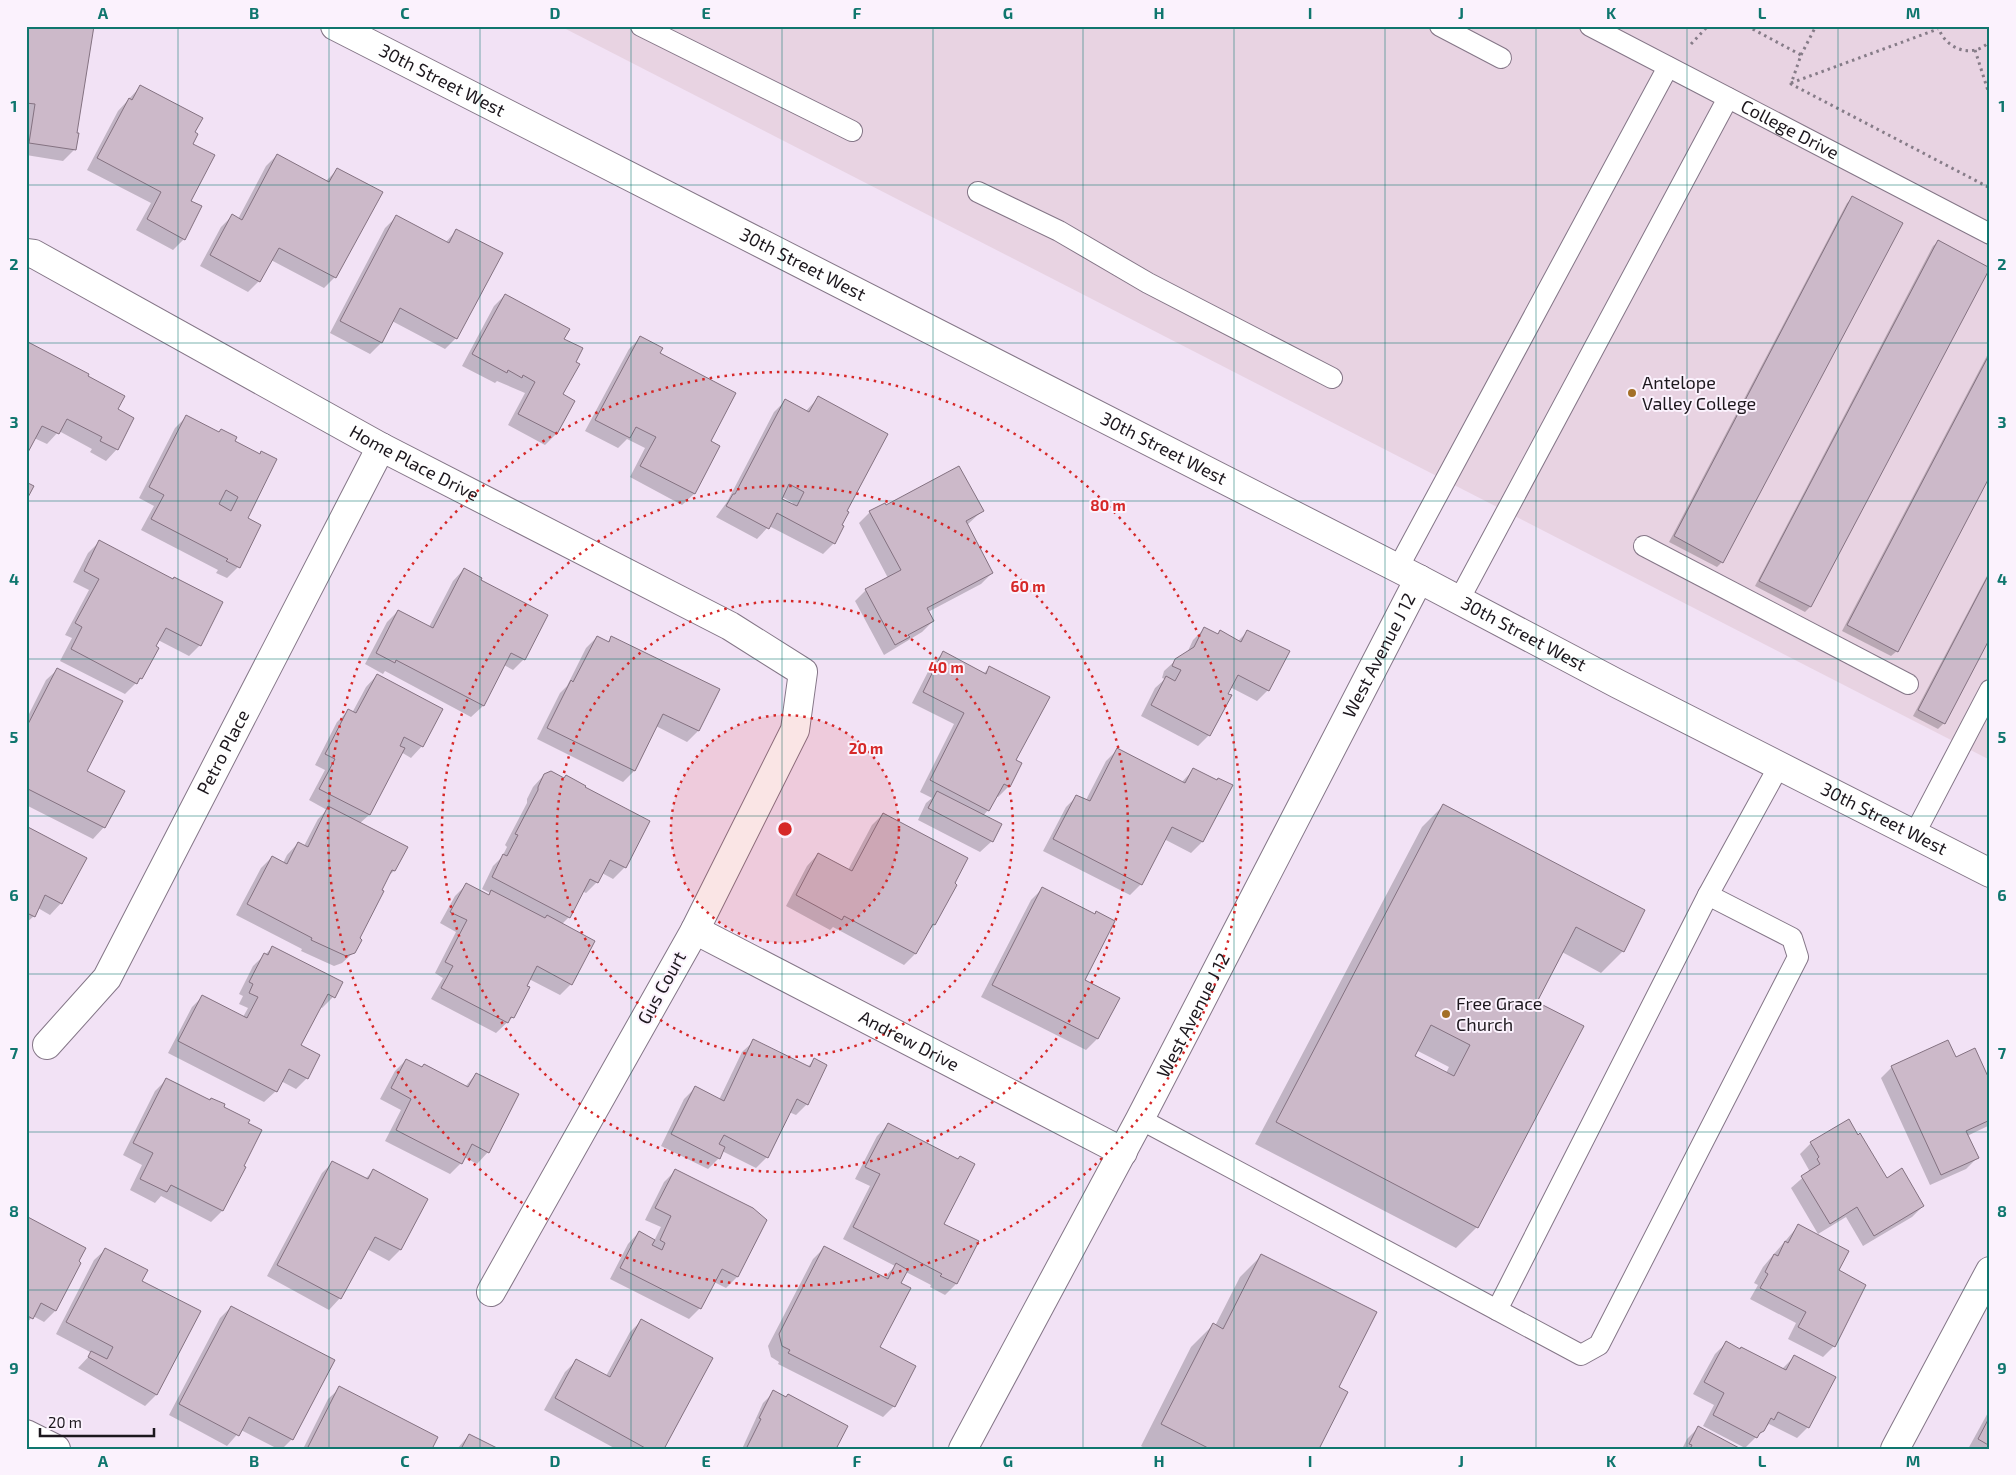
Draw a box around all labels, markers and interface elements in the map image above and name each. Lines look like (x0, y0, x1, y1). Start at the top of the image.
text: A (98, 3, 109, 22)
text: B (249, 3, 259, 22)
text: C (400, 3, 410, 22)
text: D (550, 3, 561, 22)
text: E (701, 3, 711, 22)
text: F (853, 3, 862, 22)
text: G (1003, 3, 1013, 22)
text: H (1153, 3, 1165, 22)
text: I (1308, 3, 1312, 22)
text: J (1458, 3, 1464, 22)
text: K (1606, 3, 1617, 22)
text: L (1758, 3, 1767, 22)
text: M (1906, 3, 1920, 22)
street label: 30th Street West (376, 38, 509, 121)
street label: College Drive (1737, 94, 1843, 163)
text: 1 (11, 96, 17, 115)
text: 1 (1999, 96, 2005, 115)
street label: 30th Street West (736, 222, 870, 305)
text: 2 (9, 254, 19, 273)
text: 2 (1997, 254, 2007, 273)
place label: Antelope Valley College (1642, 371, 1756, 414)
marker: Antelope Valley College (1626, 387, 1638, 399)
street label: 30th Street West (1097, 406, 1231, 489)
text: 3 (9, 412, 19, 431)
text: 3 (1997, 412, 2007, 431)
street label: Home Place Drive (346, 420, 483, 505)
text: 80 m (1090, 496, 1126, 514)
text: 4 (9, 569, 19, 588)
text: 4 (1997, 569, 2007, 588)
text: 60 m (1011, 577, 1045, 595)
street label: West Avenue J 12 (1337, 589, 1420, 721)
street label: 30th Street West (1458, 591, 1590, 675)
text: 40 m (928, 658, 964, 676)
street label: Petro Place (192, 706, 254, 798)
text: 5 (10, 727, 19, 746)
text: 5 (1998, 727, 2007, 746)
text: 20 m (849, 739, 883, 757)
street label: 30th Street West (1817, 777, 1951, 859)
centre of rings (776, 820, 794, 838)
text: 6 (9, 885, 19, 904)
text: 6 (1997, 885, 2007, 904)
street label: Gus Court (632, 947, 690, 1028)
street label: West Avenue J 12 (1151, 949, 1234, 1081)
place label: Free Grace Church (1456, 992, 1542, 1035)
street label: Andrew Drive (856, 1005, 963, 1075)
marker: Free Grace Church (1440, 1008, 1452, 1020)
text: 7 (10, 1043, 19, 1062)
text: 7 (1998, 1043, 2007, 1062)
text: 8 (9, 1201, 19, 1220)
text: 8 (1997, 1201, 2007, 1220)
text: 9 (9, 1358, 19, 1377)
text: 9 (1997, 1358, 2007, 1377)
scale bar (40, 1405, 154, 1437)
text: 20 m (48, 1413, 82, 1431)
text: A (98, 1451, 109, 1470)
text: B (249, 1451, 259, 1470)
text: C (400, 1451, 410, 1470)
text: D (550, 1451, 561, 1470)
text: E (701, 1451, 711, 1470)
text: F (853, 1451, 862, 1470)
text: G (1003, 1451, 1013, 1470)
text: H (1153, 1451, 1165, 1470)
text: I (1308, 1451, 1312, 1470)
text: J (1458, 1451, 1464, 1470)
text: K (1606, 1451, 1617, 1470)
text: L (1758, 1451, 1767, 1470)
text: M (1906, 1451, 1920, 1470)

